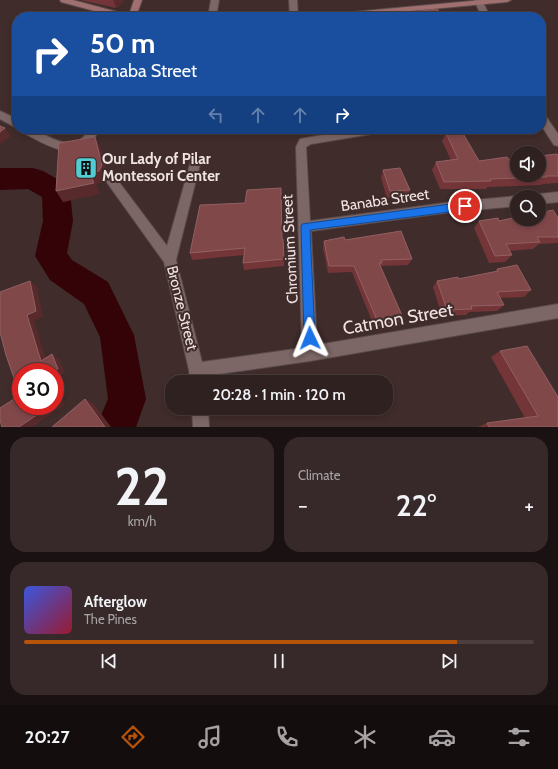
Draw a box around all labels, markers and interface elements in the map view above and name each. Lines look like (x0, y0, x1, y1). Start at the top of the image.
text: 50 m (90, 26, 155, 60)
icon: right (24, 28, 76, 80)
text: Banaba Street (90, 60, 197, 82)
icon: left (205, 104, 227, 126)
icon: ahead (247, 104, 269, 126)
icon: ahead (289, 104, 311, 126)
icon: right (331, 104, 353, 126)
map controls (510, 146, 546, 226)
button: sound (510, 146, 546, 182)
place label: Our Lady of Pilar Montessori Center (102, 150, 220, 185)
building icon: Our Lady of Pilar Montessori Center (73, 155, 99, 181)
street label: Banaba Street (340, 185, 430, 215)
pin (448, 189, 482, 223)
button: search (510, 190, 546, 226)
street label: Chromium Street (278, 194, 302, 304)
icon: arrive (454, 195, 476, 217)
street label: Bronze Street (163, 264, 201, 352)
street label: Catmon Street (341, 298, 455, 340)
position arrow (289, 317, 331, 359)
speed limit sign: 30 (12, 363, 64, 415)
text: 20:28 · 1 min · 120 m (213, 386, 345, 404)
text: 22 (114, 455, 170, 518)
text: Climate (298, 467, 340, 483)
text: 22° (396, 487, 436, 524)
text: − (298, 492, 308, 519)
text: + (524, 492, 534, 519)
text: km/h (128, 513, 156, 529)
text: Afterglow (84, 593, 147, 611)
text: The Pines (84, 611, 137, 627)
icon: previous (98, 650, 120, 672)
icon: pause (268, 650, 290, 672)
icon: next (438, 650, 460, 672)
icon: directions (119, 723, 147, 751)
icon: music (196, 723, 224, 751)
icon: phone (273, 723, 301, 751)
icon: climate (351, 723, 379, 751)
icon: car (428, 723, 456, 751)
icon: filters (505, 723, 533, 751)
text: 20:27 (25, 726, 70, 748)

